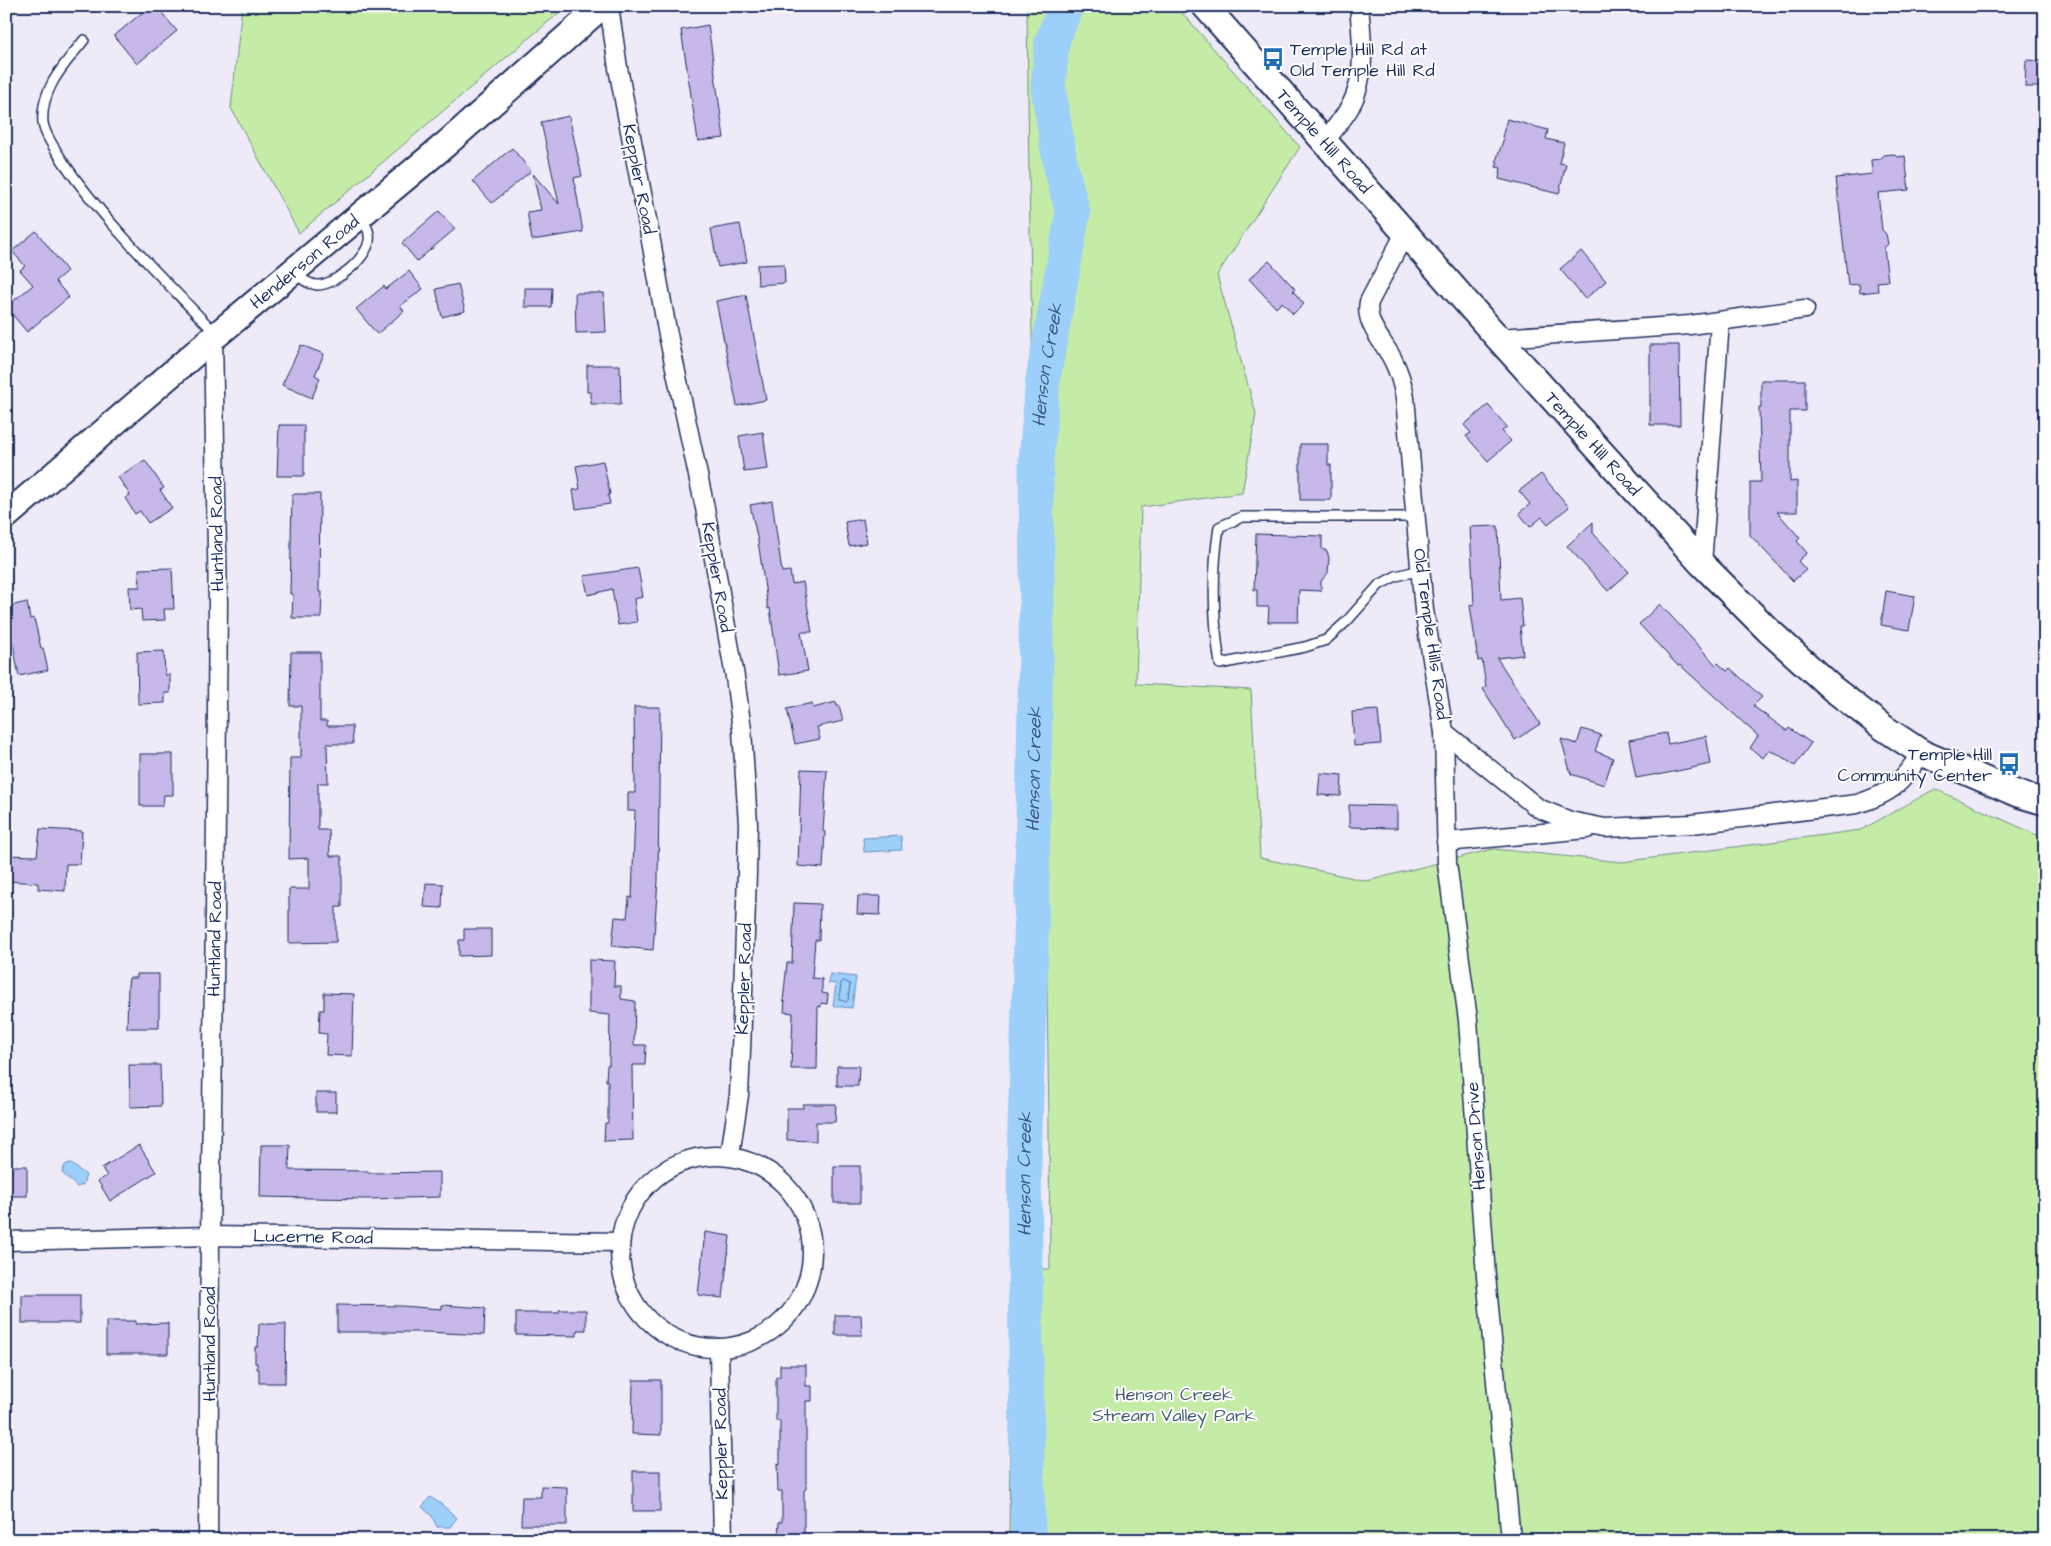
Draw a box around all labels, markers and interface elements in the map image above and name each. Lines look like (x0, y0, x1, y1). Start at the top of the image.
place label: Temple Hill Rd at Old Temple Hill Rd (1290, 37, 1435, 83)
bus stop icon: Temple Hill Rd at Old Temple Hill Rd (1260, 46, 1286, 72)
street label: Temple Hill Road (1271, 83, 1377, 199)
street label: Keppler Road (616, 122, 662, 236)
street label: Henderson Road (244, 209, 364, 315)
water label: Henson Creek (1025, 301, 1070, 428)
street label: Temple Hill Road (1540, 386, 1647, 501)
street label: Huntland Road (203, 476, 231, 592)
street label: Keppler Road (695, 520, 739, 634)
street label: Old Temple Hills Road (1407, 547, 1455, 721)
water label: Henson Creek (1019, 706, 1048, 832)
place label: Temple Hill Community Center (1837, 742, 1992, 789)
bus stop icon: Temple Hill Community Center (1996, 751, 2022, 777)
street label: Huntland Road (201, 881, 229, 997)
street label: Keppler Road (730, 923, 758, 1035)
street label: Henson Drive (1460, 1081, 1492, 1191)
water label: Henson Creek (1010, 1111, 1039, 1237)
street label: Lucerne Road (253, 1223, 373, 1251)
street label: Huntland Road (197, 1286, 222, 1402)
park label: Henson Creek Stream Valley Park (1092, 1382, 1256, 1429)
street label: Keppler Road (708, 1388, 734, 1500)

